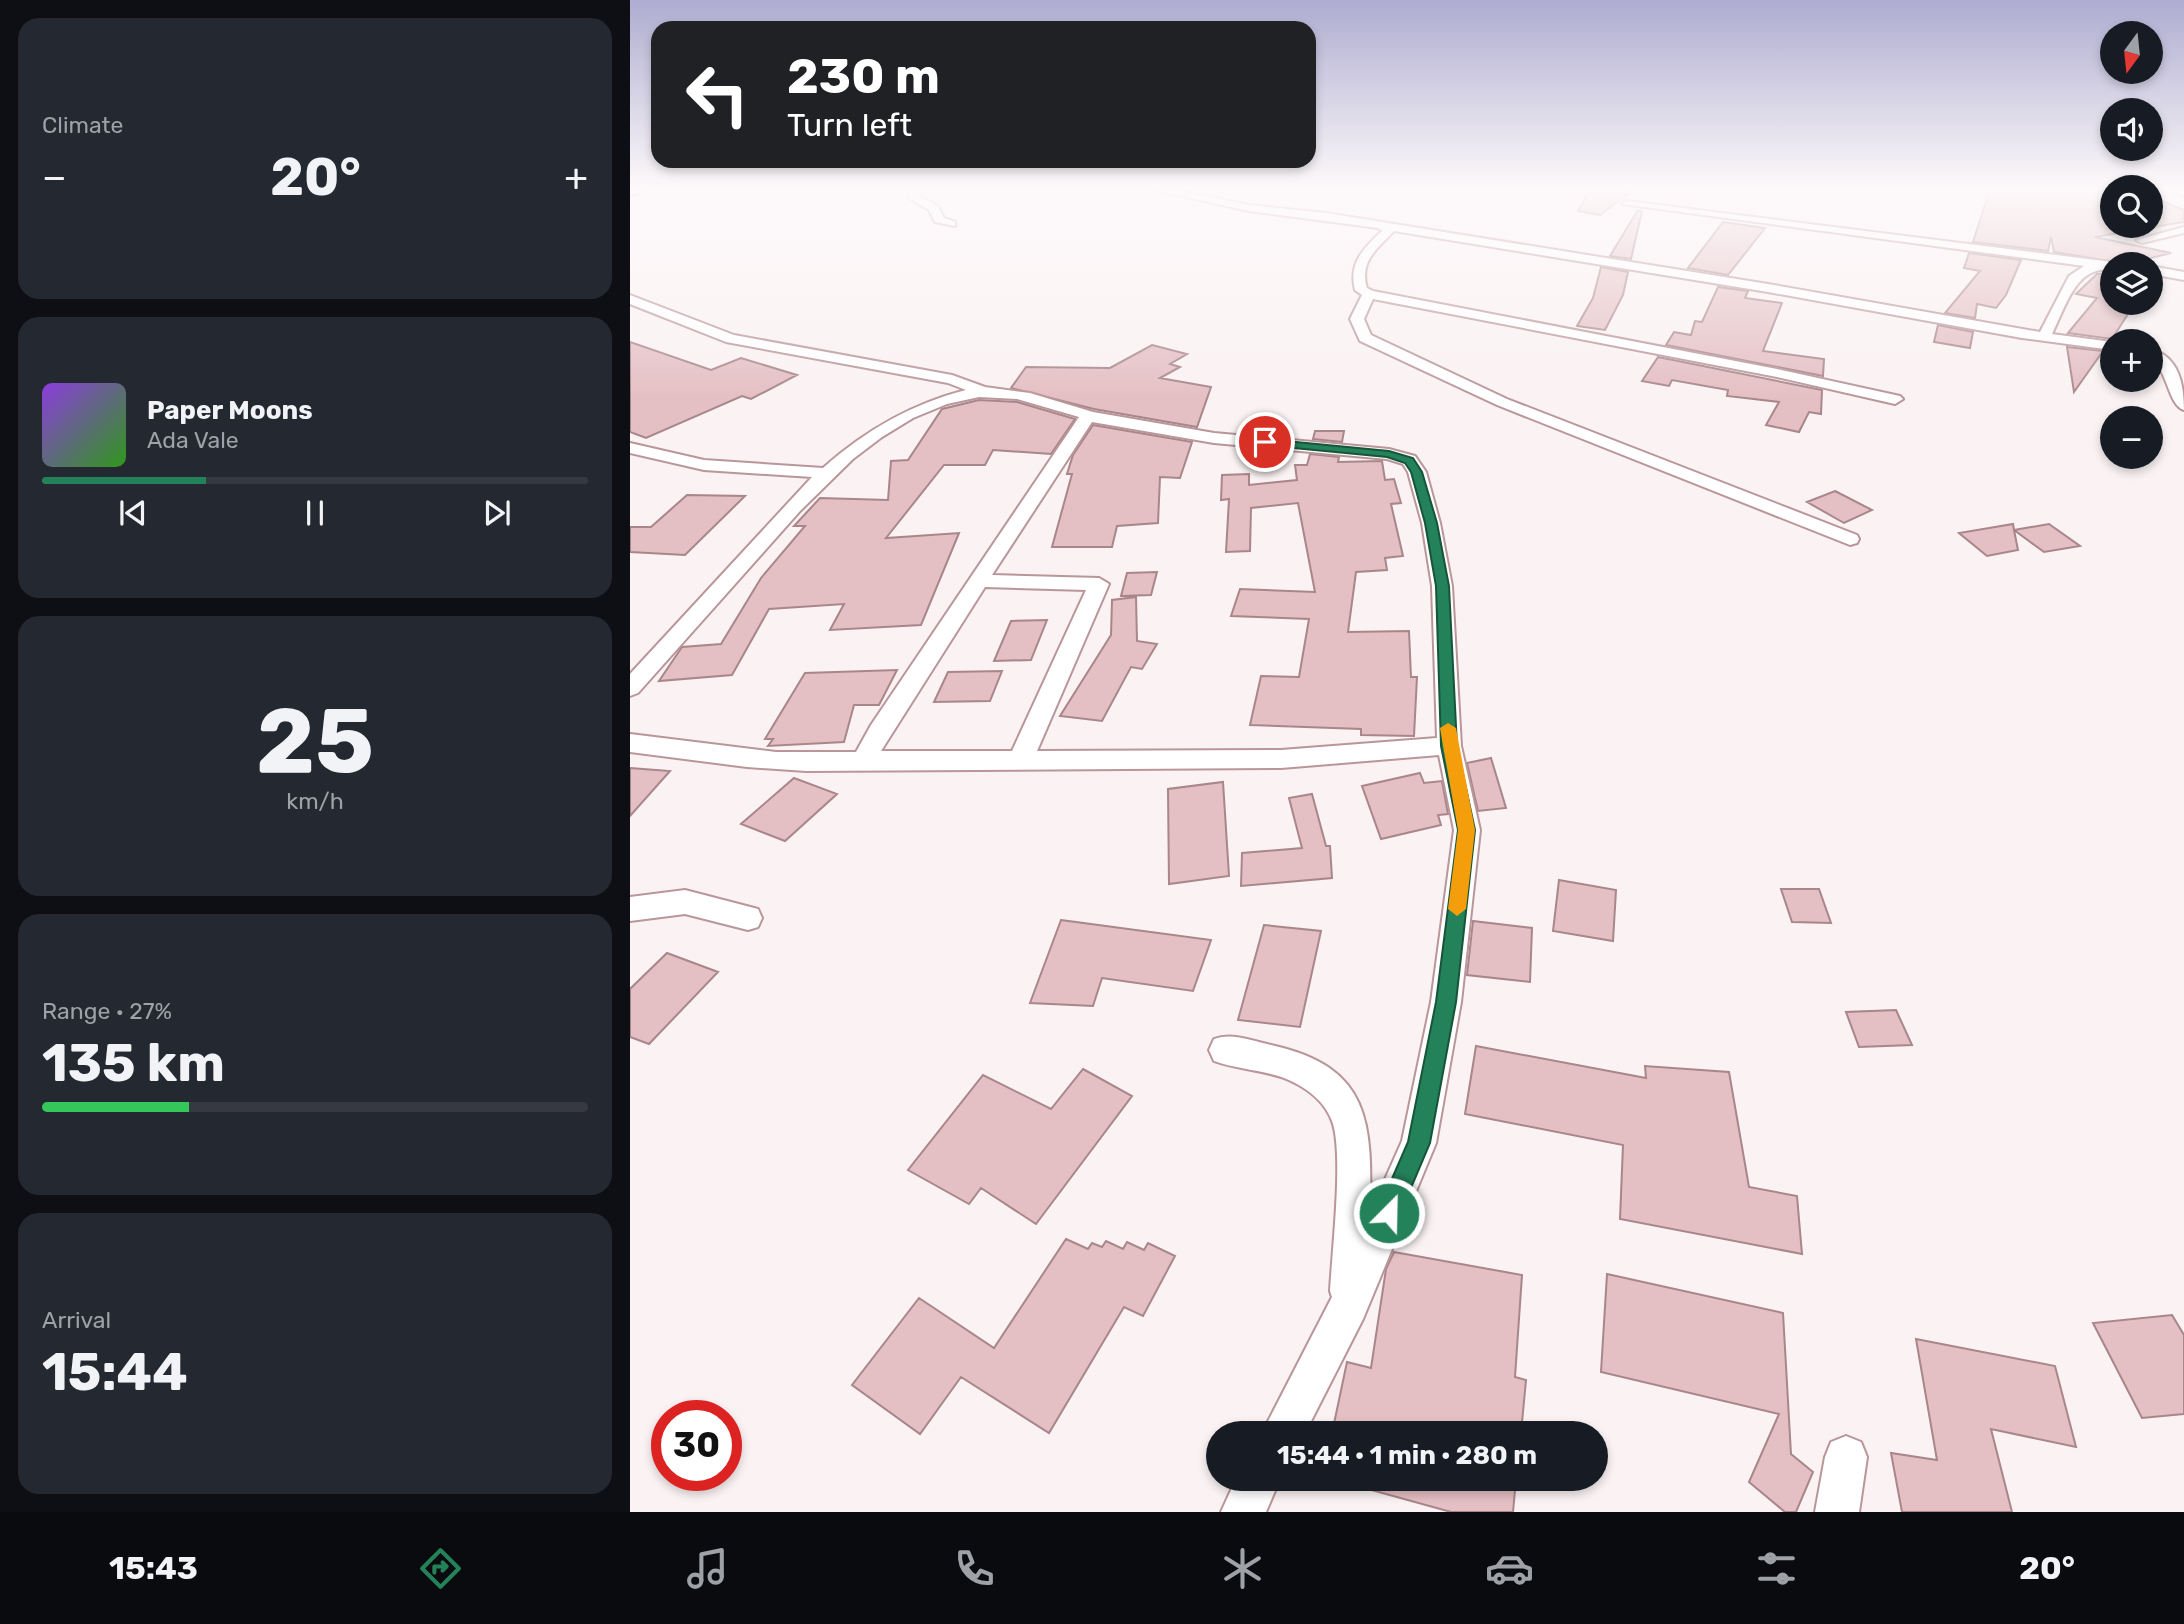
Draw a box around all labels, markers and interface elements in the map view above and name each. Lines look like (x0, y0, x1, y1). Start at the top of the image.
north arrow (2100, 21, 2163, 84)
map controls (2100, 21, 2163, 469)
text: 230 m (787, 47, 940, 105)
icon: left (672, 49, 763, 140)
button: sound (2100, 98, 2163, 161)
text: Turn left (787, 106, 912, 144)
text: Climate (42, 111, 123, 139)
text: 20° (270, 146, 361, 208)
text: − (42, 154, 67, 200)
text: + (564, 154, 588, 200)
button: search (2100, 175, 2163, 238)
button: layers (2100, 252, 2163, 315)
button: + (2100, 329, 2163, 392)
text: Paper Moons (147, 395, 313, 426)
button: − (2100, 406, 2163, 469)
pin (1235, 412, 1295, 472)
icon: arrive (1246, 423, 1284, 461)
text: Ada Vale (147, 426, 239, 454)
icon: previous (114, 494, 152, 532)
icon: pause (296, 494, 334, 532)
icon: next (478, 494, 516, 532)
text: 25 (256, 687, 374, 795)
text: km/h (286, 787, 344, 815)
text: Range · 27% (42, 997, 172, 1025)
text: 135 km (42, 1032, 225, 1094)
position arrow (1352, 1176, 1426, 1250)
text: Arrival (42, 1306, 111, 1334)
text: 15:44 (42, 1341, 188, 1403)
speed limit sign: 30 (651, 1400, 742, 1491)
text: 15:44 · 1 min · 280 m (1277, 1440, 1537, 1471)
icon: directions (416, 1544, 465, 1593)
icon: music (683, 1544, 732, 1593)
icon: phone (950, 1544, 999, 1593)
icon: climate (1218, 1544, 1267, 1593)
icon: car (1485, 1544, 1534, 1593)
icon: filters (1752, 1544, 1801, 1593)
text: 15:43 (109, 1549, 198, 1587)
text: 20° (2019, 1549, 2075, 1587)

